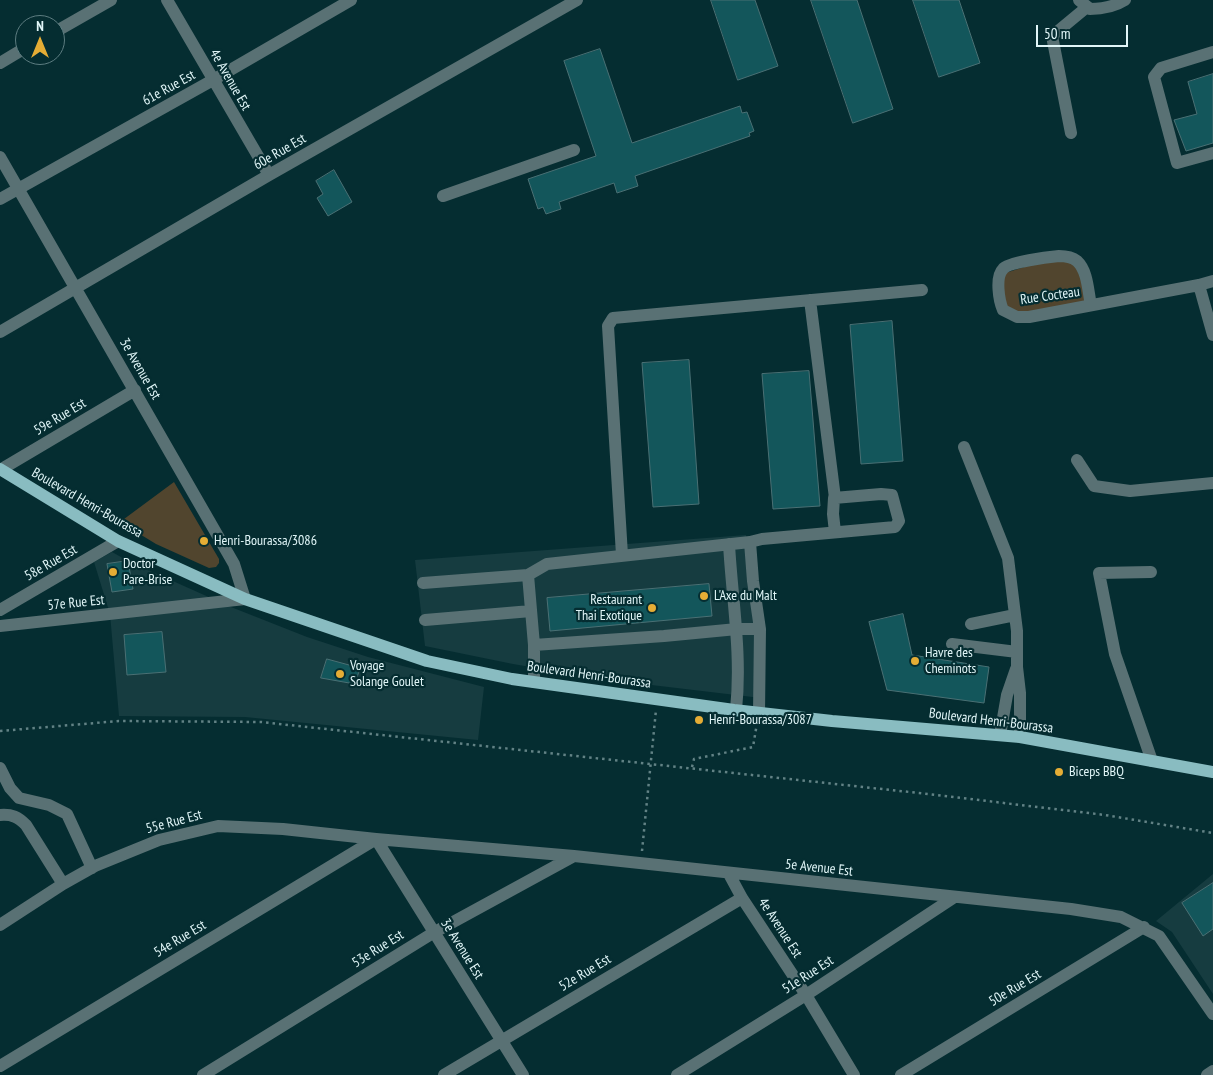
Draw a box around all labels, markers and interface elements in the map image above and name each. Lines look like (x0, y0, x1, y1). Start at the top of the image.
north arrow (15, 15, 65, 65)
scale bar (1038, 15, 1130, 47)
text: N (36, 17, 44, 35)
text: 50 m (1044, 24, 1070, 43)
street label: 4e Avenue Est (206, 46, 254, 114)
street label: 61e Rue Est (140, 67, 198, 109)
street label: 60e Rue Est (251, 130, 309, 174)
street label: Rue Cocteau (1019, 284, 1081, 308)
street label: 3e Avenue Est (116, 335, 164, 403)
street label: 59e Rue Est (31, 395, 89, 439)
street label: Boulevard Henri-Bourassa (29, 464, 145, 542)
place label: Henri-Bourassa/3086 (214, 533, 317, 549)
marker: Henri-Bourassa/3086 (198, 535, 210, 547)
street label: 58e Rue Est (22, 541, 80, 585)
place label: Doctor Pare-Brise (123, 556, 172, 588)
marker: Doctor Pare-Brise (107, 566, 119, 578)
place label: L'Axe du Malt (714, 588, 777, 604)
marker: L'Axe du Malt (698, 590, 710, 602)
street label: 57e Rue Est (47, 592, 105, 614)
place label: Restaurant Thai Exotique (576, 592, 642, 624)
marker: Restaurant Thai Exotique (646, 602, 658, 614)
place label: Havre des Cheminots (925, 645, 976, 678)
marker: Havre des Cheminots (909, 655, 921, 667)
place label: Voyage Solange Goulet (350, 658, 424, 690)
street label: Boulevard Henri-Bourassa (526, 658, 652, 692)
marker: Voyage Solange Goulet (334, 668, 346, 680)
street label: Boulevard Henri-Bourassa (928, 705, 1054, 737)
place label: Henri-Bourassa/3087 (709, 712, 812, 728)
marker: Henri-Bourassa/3087 (693, 714, 705, 726)
place label: Biceps BBQ (1069, 764, 1124, 780)
marker: Biceps BBQ (1053, 766, 1065, 778)
street label: 55e Rue Est (144, 806, 204, 838)
street label: 5e Avenue Est (784, 856, 854, 880)
street label: 4e Avenue Est (754, 895, 806, 961)
street label: 3e Avenue Est (437, 916, 487, 982)
street label: 54e Rue Est (151, 917, 209, 961)
street label: 53e Rue Est (349, 927, 407, 971)
street label: 52e Rue Est (556, 951, 614, 995)
street label: 51e Rue Est (779, 952, 837, 998)
street label: 50e Rue Est (986, 966, 1044, 1010)

